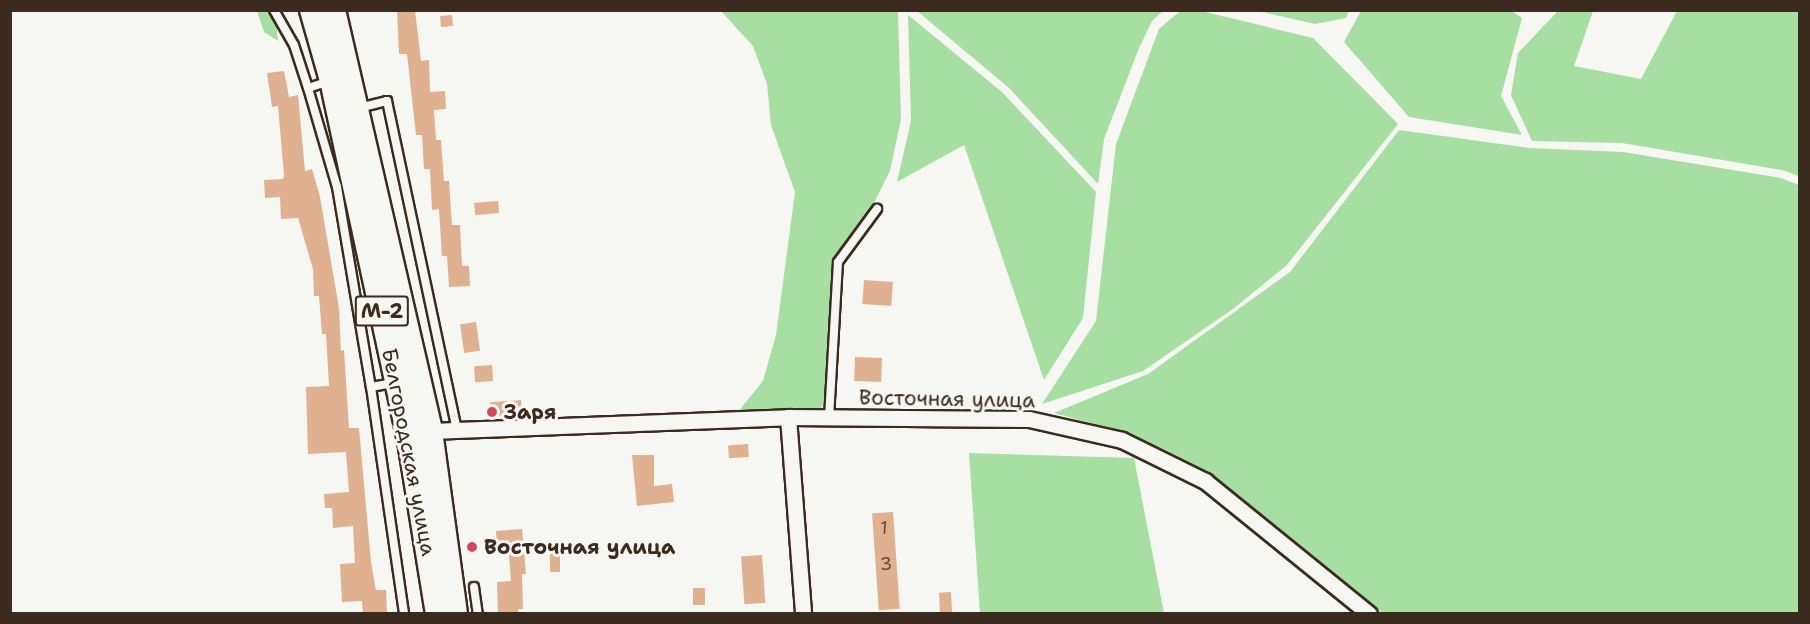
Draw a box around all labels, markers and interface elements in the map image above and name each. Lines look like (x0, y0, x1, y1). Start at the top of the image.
road number: М-2 (354, 294, 410, 328)
street label: Белгородская улица (377, 346, 441, 558)
street label: Восточная улица (859, 385, 1035, 413)
place label: Заря (504, 399, 556, 425)
marker: Заря (485, 405, 499, 419)
house number: 1 (880, 517, 888, 539)
place label: Восточная улица (484, 534, 675, 560)
marker: Восточная улица (465, 540, 479, 554)
house number: 3 (880, 553, 892, 575)

